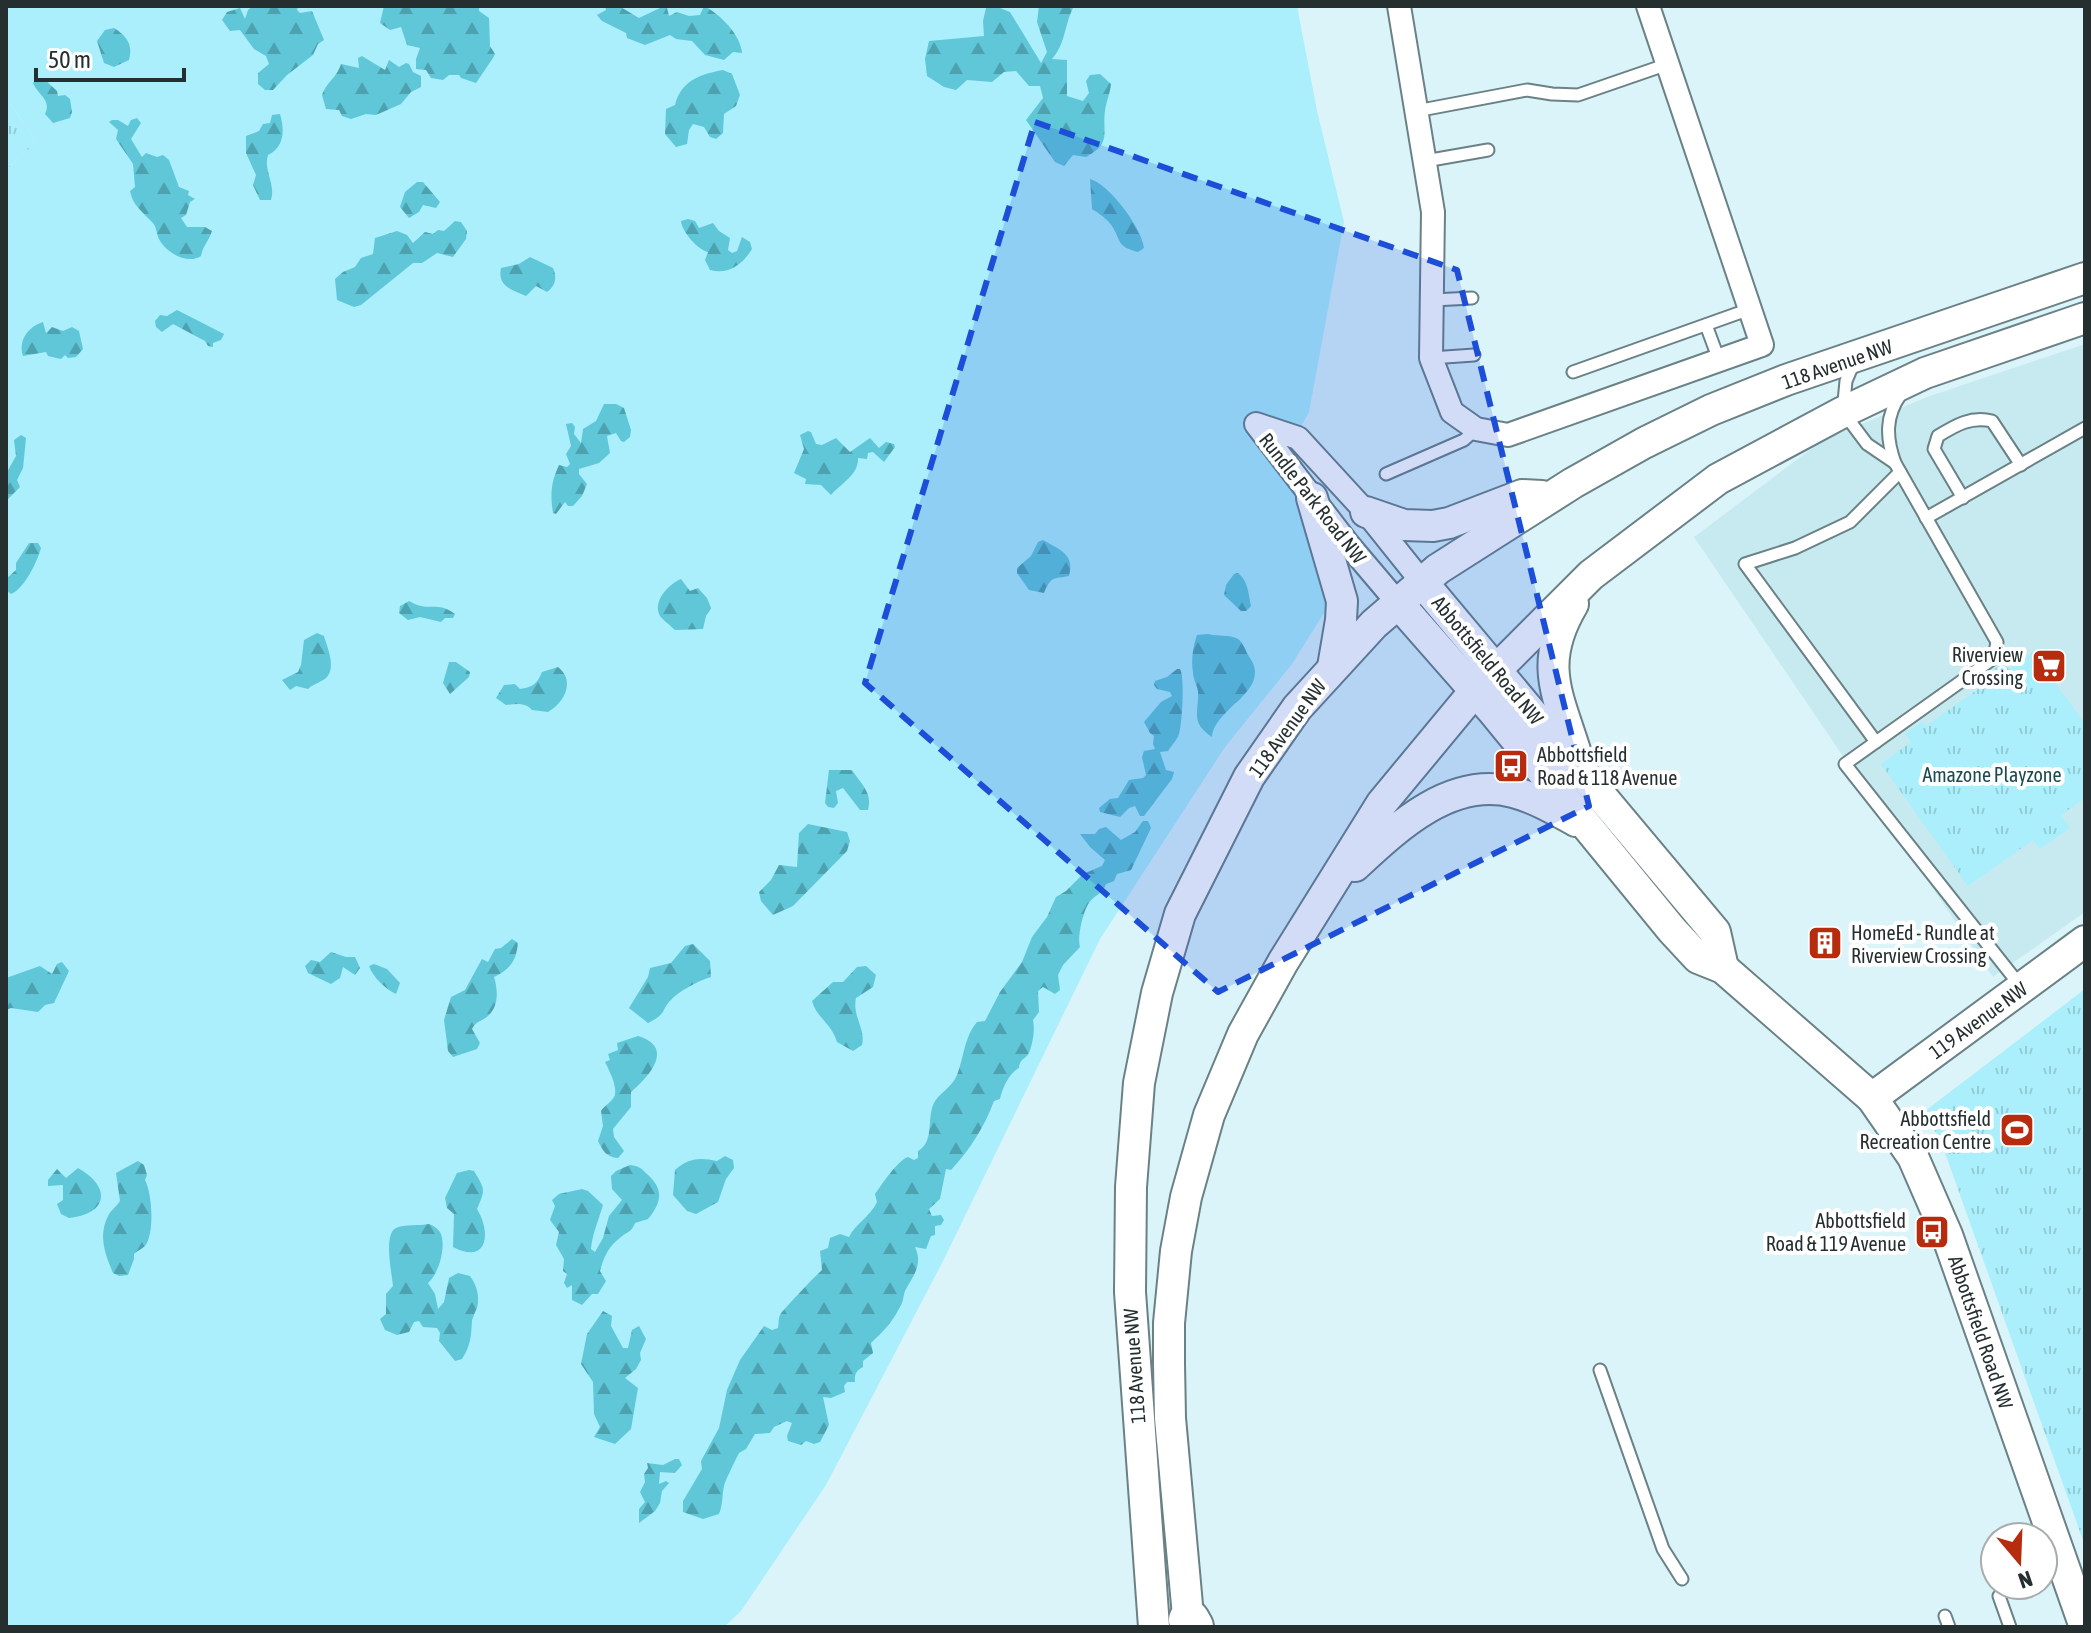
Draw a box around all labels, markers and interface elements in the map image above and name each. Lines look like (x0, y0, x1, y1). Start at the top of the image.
scale bar (36, 32, 184, 82)
text: 50 m (48, 46, 91, 73)
street label: 118 Avenue NW (1779, 334, 1896, 394)
street label: Rundle Park Road NW (1255, 428, 1371, 568)
street label: Abbottsfield Road NW (1428, 591, 1549, 729)
place label: Riverview Crossing (1952, 643, 2023, 689)
supermarket icon: Riverview Crossing (2030, 647, 2068, 685)
street label: 118 Avenue NW (1244, 674, 1330, 781)
place label: Abbottsfield Road & 118 Avenue (1537, 743, 1677, 789)
bus stop icon: Abbottsfield Road & 118 Avenue (1492, 747, 1530, 785)
park label: Amazone Playzone (1922, 763, 2062, 786)
place label: HomeEd - Rundle at Riverview Crossing (1851, 921, 1995, 967)
building icon: HomeEd - Rundle at Riverview Crossing (1806, 924, 1844, 962)
street label: 119 Avenue NW (1925, 977, 2032, 1063)
place label: Abbottsfield Recreation Centre (1860, 1107, 1991, 1153)
sports icon: Abbottsfield Recreation Centre (1998, 1111, 2036, 1149)
place label: Abbottsfield Road & 119 Avenue (1766, 1209, 1906, 1255)
bus stop icon: Abbottsfield Road & 119 Avenue (1913, 1213, 1951, 1251)
street label: Abbottsfield Road NW (1944, 1252, 2018, 1412)
street label: 118 Avenue NW (1118, 1307, 1149, 1424)
north arrow (1979, 1521, 2059, 1601)
text: N (2015, 1566, 2036, 1594)

